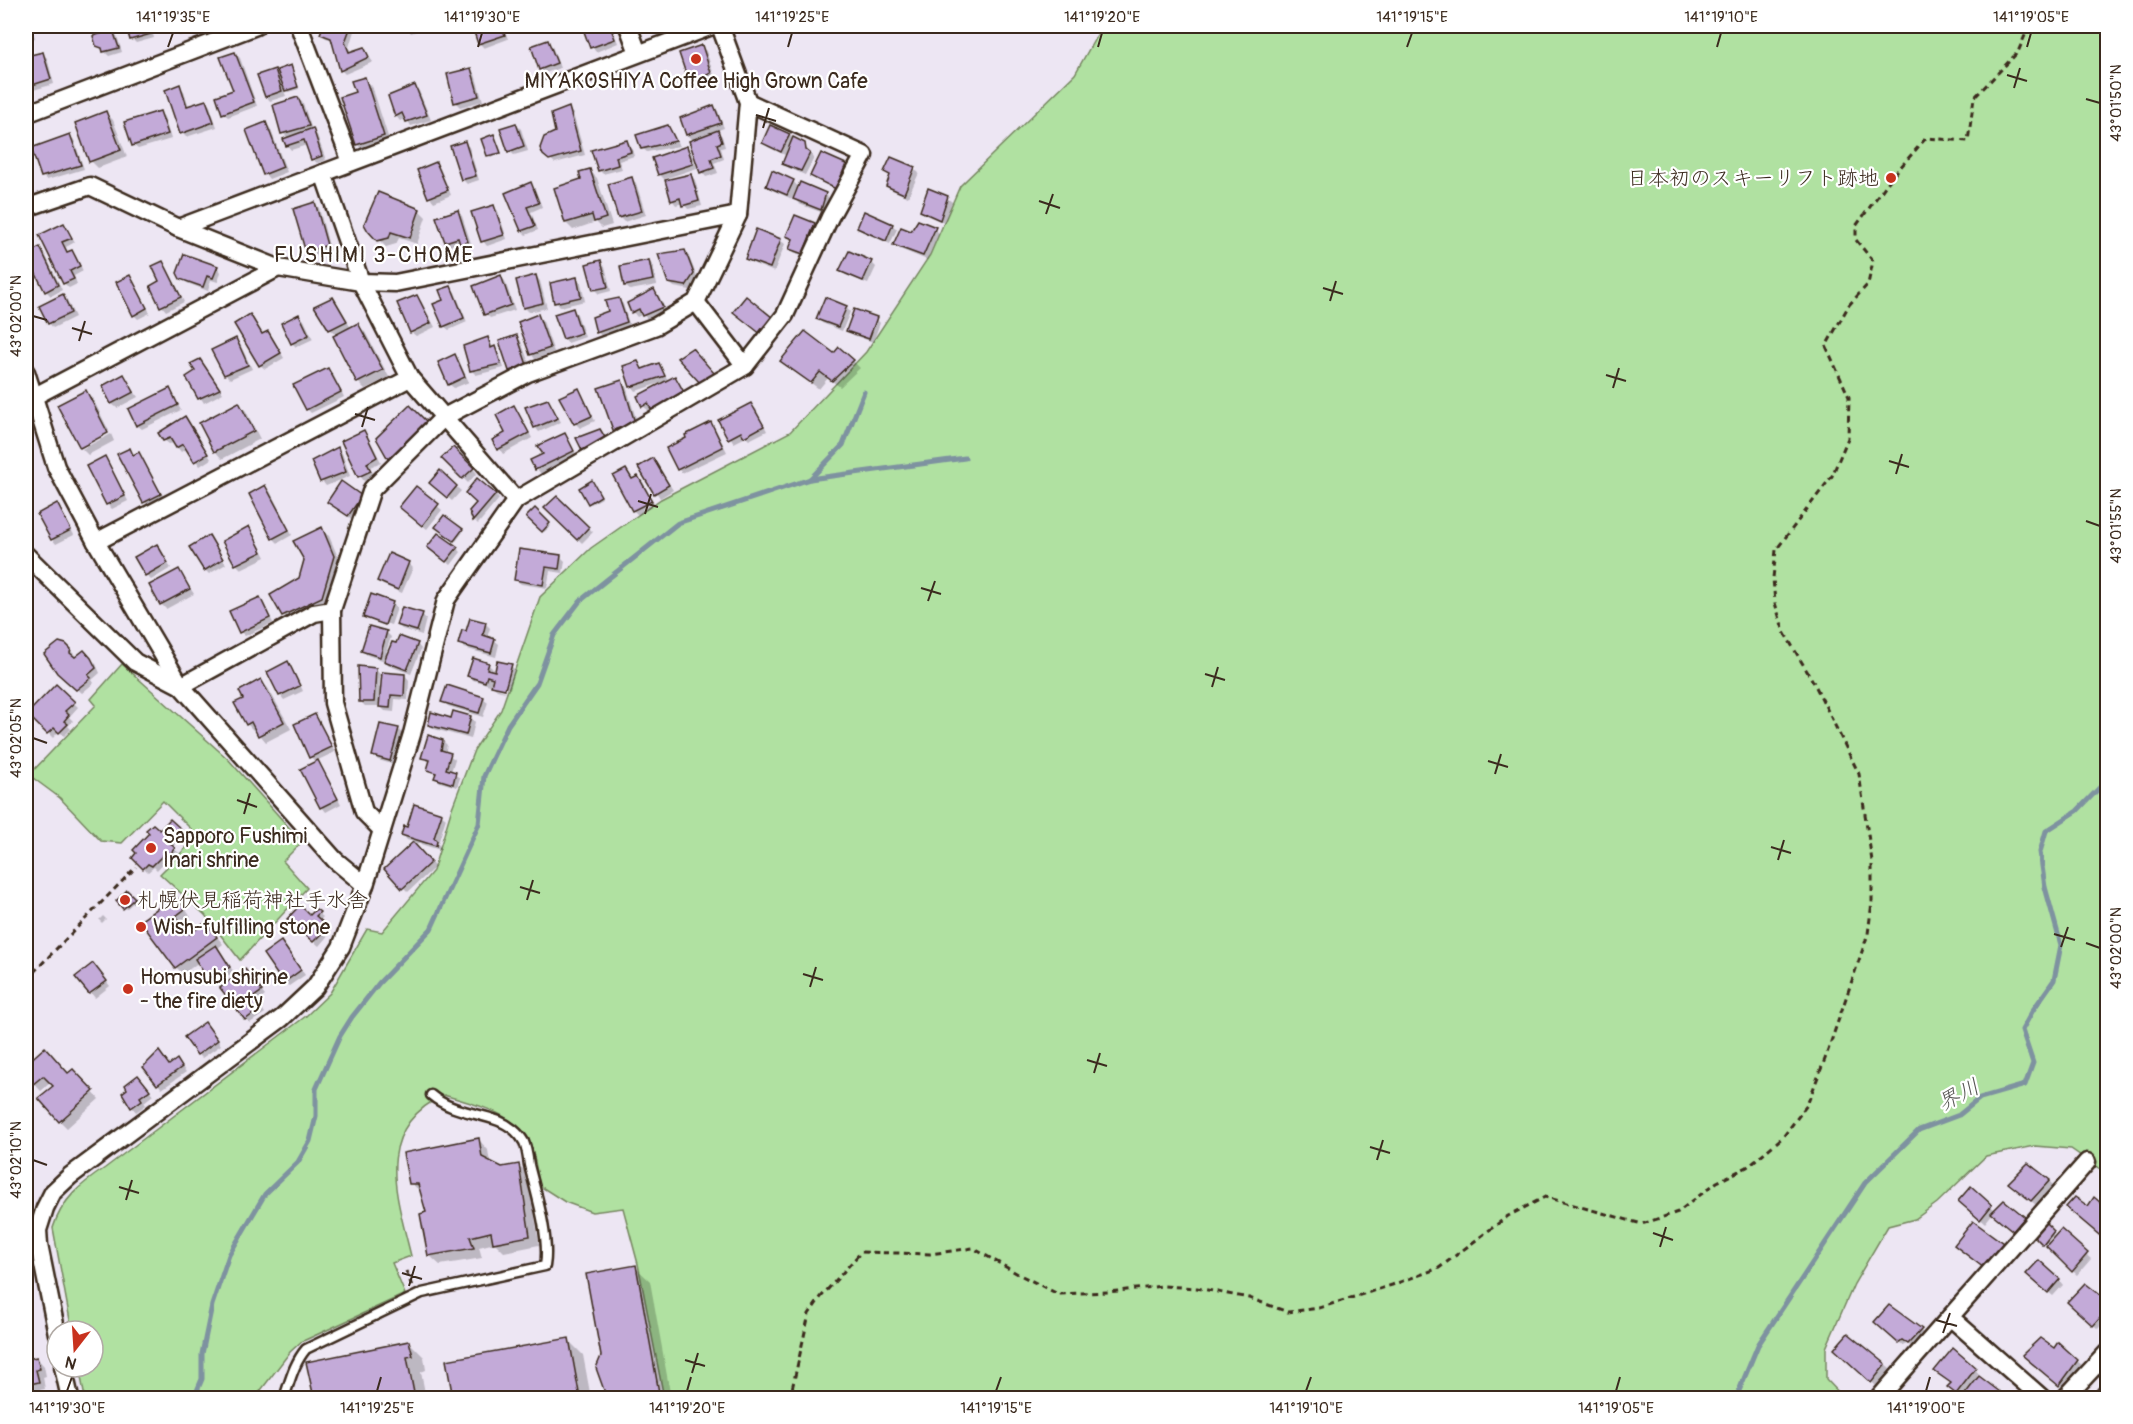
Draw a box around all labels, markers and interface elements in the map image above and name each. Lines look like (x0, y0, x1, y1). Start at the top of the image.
text: 141°19'35"E (136, 8, 210, 27)
text: 141°19'30"E (444, 8, 520, 27)
text: 141°19'25"E (755, 8, 829, 27)
text: 141°19'20"E (1064, 8, 1140, 27)
text: 141°19'15"E (1376, 8, 1448, 27)
text: 141°19'10"E (1684, 8, 1758, 27)
text: 141°19'05"E (1993, 8, 2069, 27)
marker: MIYAKOSHIYA Coffee High Grown Cafe (689, 52, 703, 66)
text: 43°01'50"N (2107, 64, 2126, 142)
place label: MIYAKOSHIYA Coffee High Grown Cafe (524, 68, 868, 95)
place label: 日本初のスキーリフト跡地 (1627, 165, 1879, 192)
marker: 日本初のスキーリフト跡地 (1884, 171, 1898, 185)
district label: FUSHIMI 3-CHOME (274, 241, 474, 269)
text: 43°02'00"N (7, 275, 26, 357)
text: 43°01'55"N (2107, 488, 2126, 564)
text: 43°02'05"N (7, 698, 26, 778)
place label: Sapporo Fushimi Inari shrine (163, 823, 308, 874)
marker: Sapporo Fushimi Inari shrine (144, 841, 158, 855)
place label: 札幌伏見稲荷神社手水舎 (137, 887, 368, 914)
marker: 札幌伏見稲荷神社手水舎 (118, 893, 132, 907)
text: 43°02'00"N (2107, 907, 2126, 989)
place label: Wish-fulfilling stone (153, 914, 331, 941)
marker: Wish-fulfilling stone (134, 920, 148, 934)
place label: Homusubi shirine - the fire diety (140, 964, 288, 1015)
marker: Homusubi shirine - the fire diety (121, 982, 135, 996)
water label: 界川 (1932, 1072, 1984, 1117)
text: 43°02'10"N (7, 1121, 26, 1199)
north arrow (45, 1319, 105, 1379)
text: N (63, 1351, 79, 1374)
text: 141°19'30"E (29, 1399, 105, 1418)
text: 141°19'25"E (340, 1399, 414, 1418)
text: 141°19'20"E (649, 1399, 725, 1418)
text: 141°19'15"E (960, 1399, 1032, 1418)
text: 141°19'10"E (1269, 1399, 1343, 1418)
text: 141°19'05"E (1578, 1399, 1654, 1418)
text: 141°19'00"E (1887, 1399, 1965, 1418)

